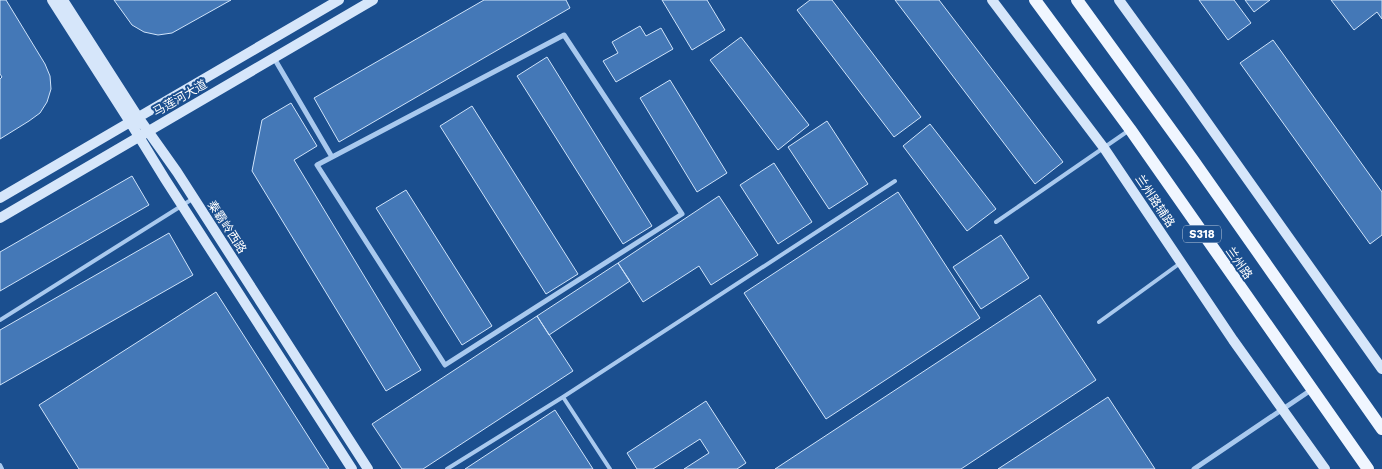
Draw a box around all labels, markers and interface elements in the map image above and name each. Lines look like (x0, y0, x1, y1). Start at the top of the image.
street label: 马莲河大道 (151, 77, 209, 119)
street label: 兰州路辅路 (1132, 172, 1178, 230)
street label: 秦霸岭西路 (205, 198, 249, 256)
road number: S318 (1183, 225, 1221, 242)
street label: 兰州路 (1223, 244, 1255, 282)

